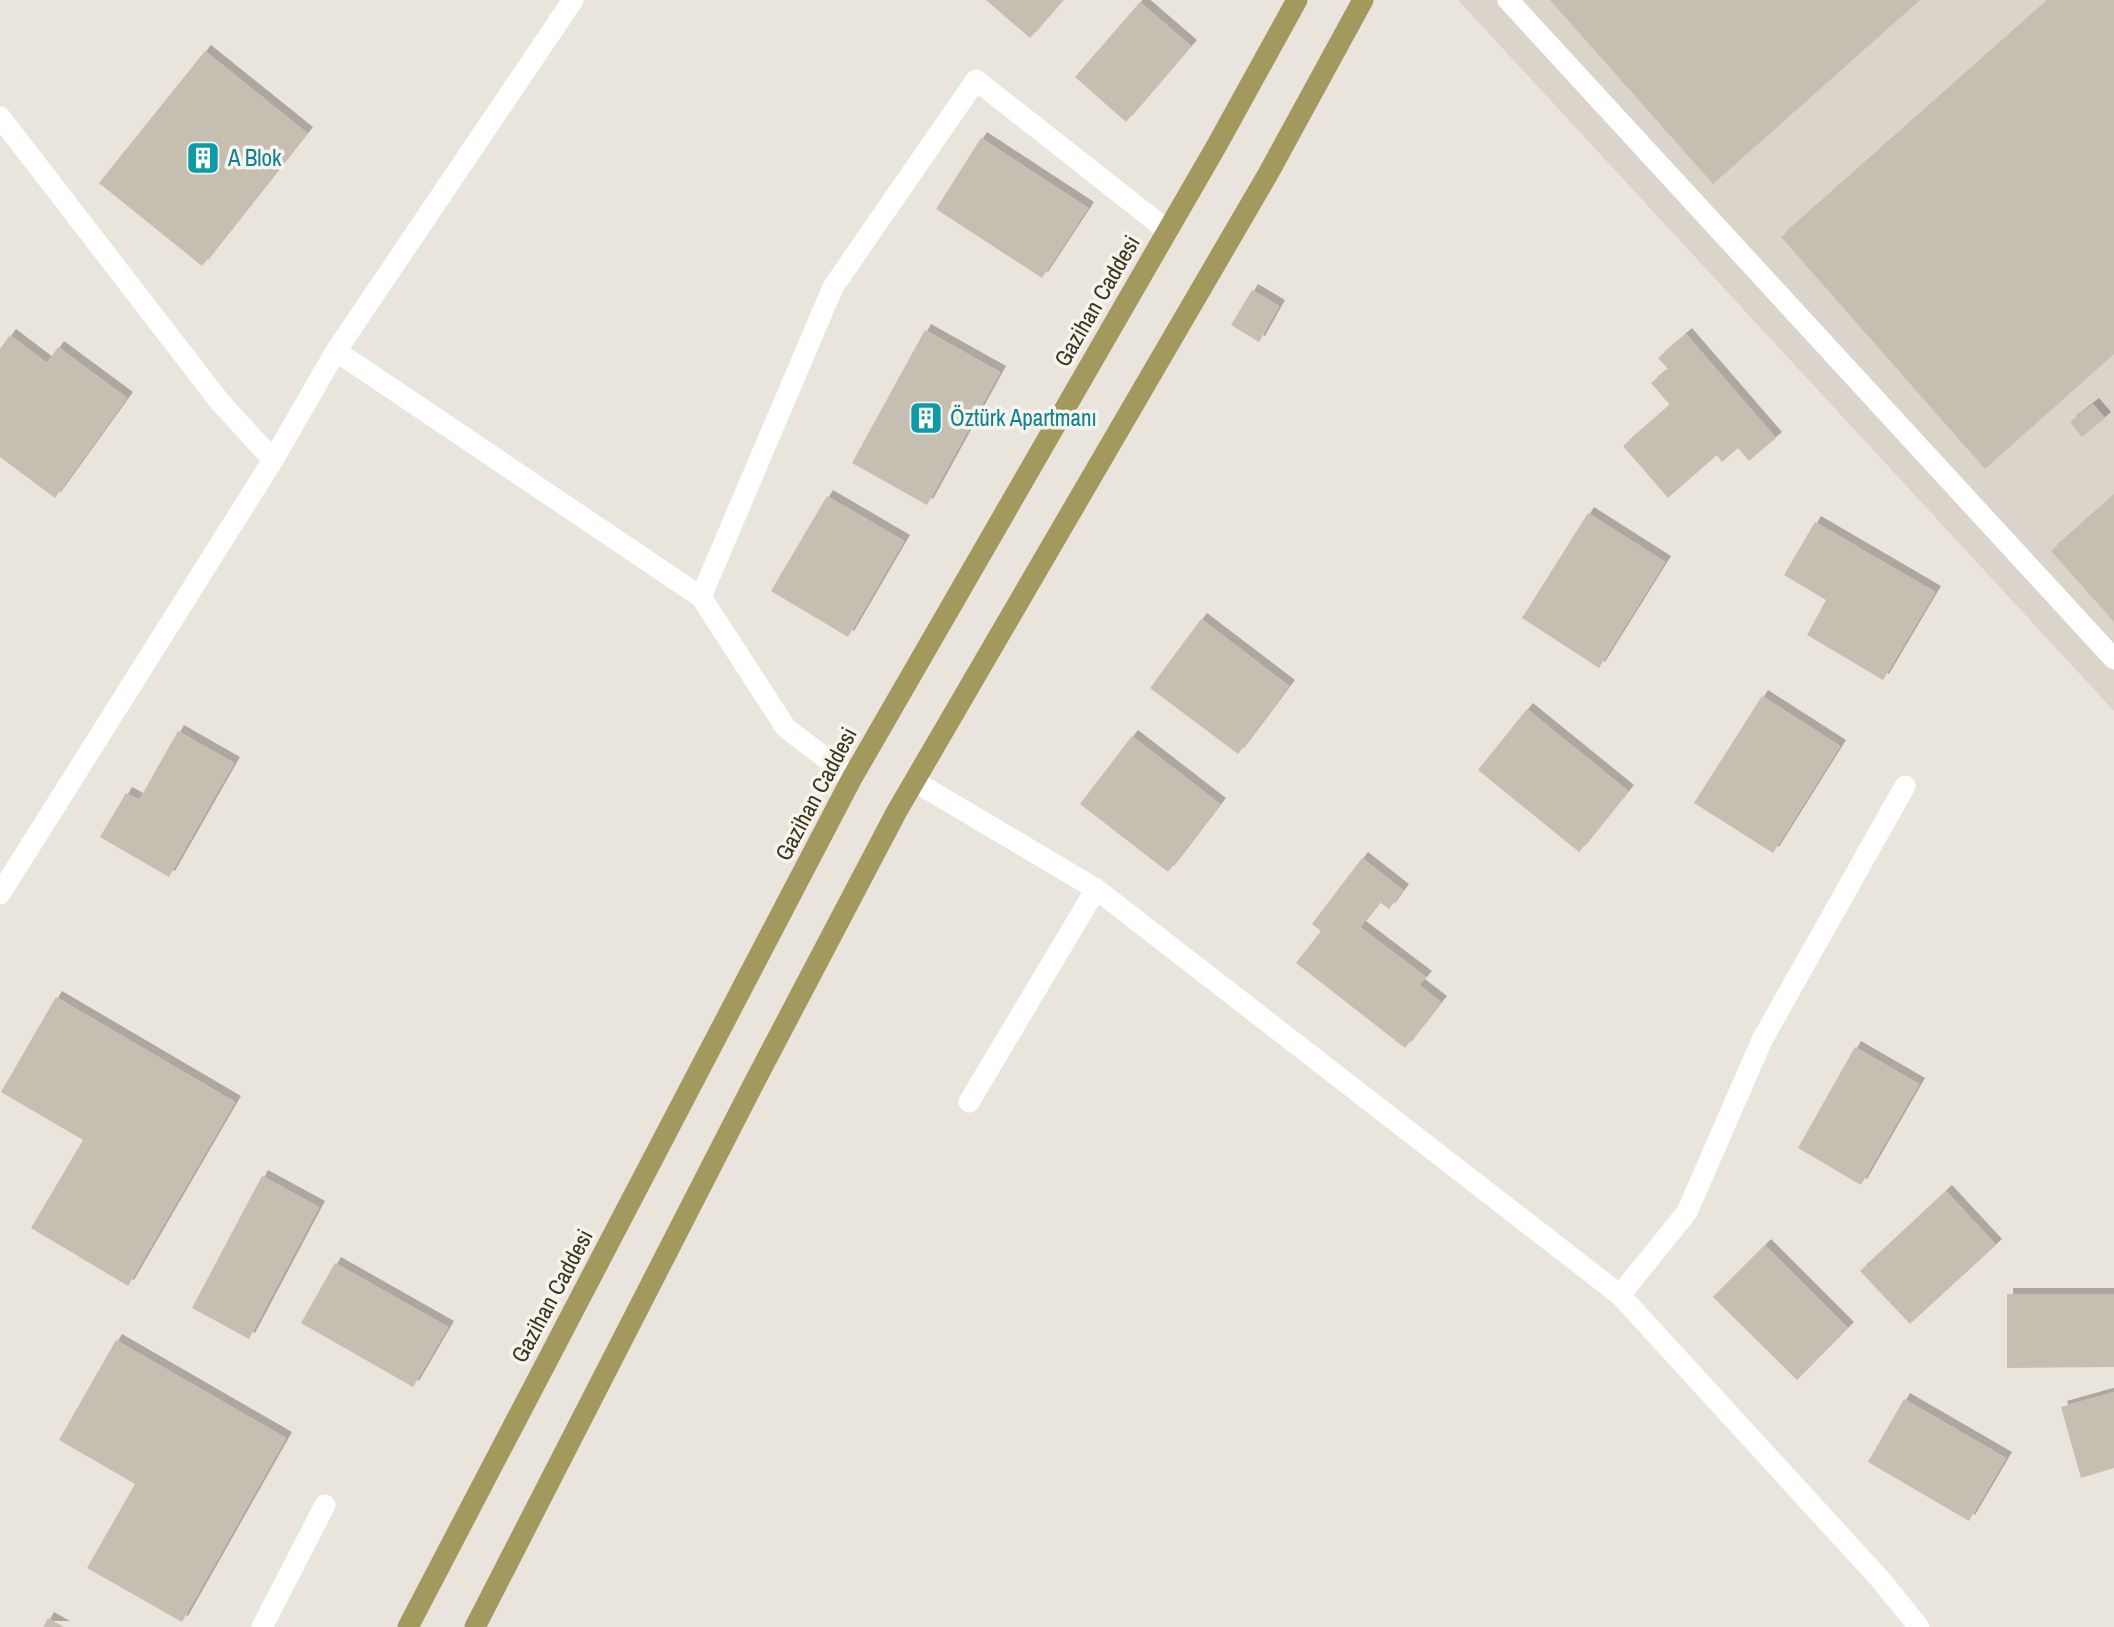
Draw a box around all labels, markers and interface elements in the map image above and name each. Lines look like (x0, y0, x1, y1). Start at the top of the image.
building icon: A Blok (184, 139, 222, 177)
place label: A Blok (227, 142, 282, 173)
street label: Gazihan Caddesi (1046, 229, 1147, 372)
building icon: Öztürk Apartmanı (907, 399, 945, 437)
place label: Öztürk Apartmanı (950, 402, 1097, 433)
street label: Gazihan Caddesi (767, 722, 864, 866)
street label: Gazihan Caddesi (503, 1224, 600, 1368)

